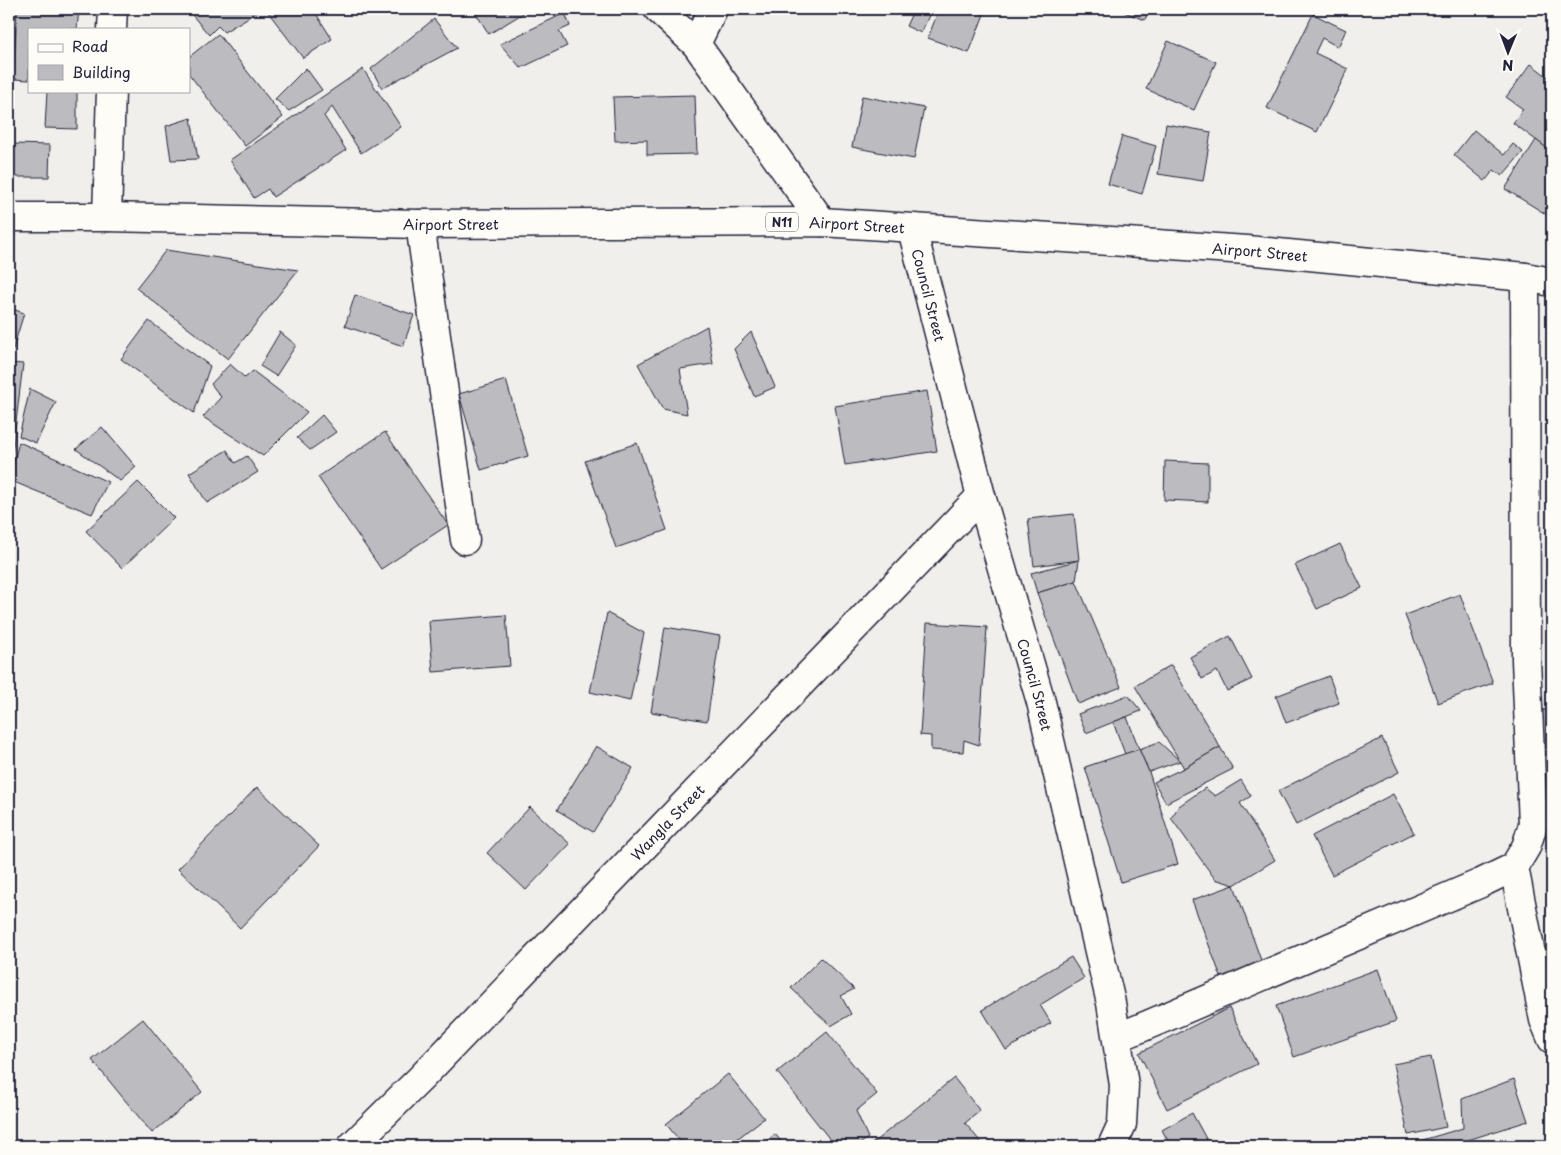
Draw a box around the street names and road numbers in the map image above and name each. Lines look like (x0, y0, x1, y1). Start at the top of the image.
street label: Airport Street (809, 211, 906, 238)
road number: N11 (766, 212, 798, 232)
street label: Airport Street (403, 213, 499, 235)
street label: Airport Street (1212, 237, 1309, 266)
street label: Council Street (907, 246, 951, 343)
street label: Council Street (1013, 636, 1058, 733)
street label: Wangla Street (626, 779, 709, 865)

